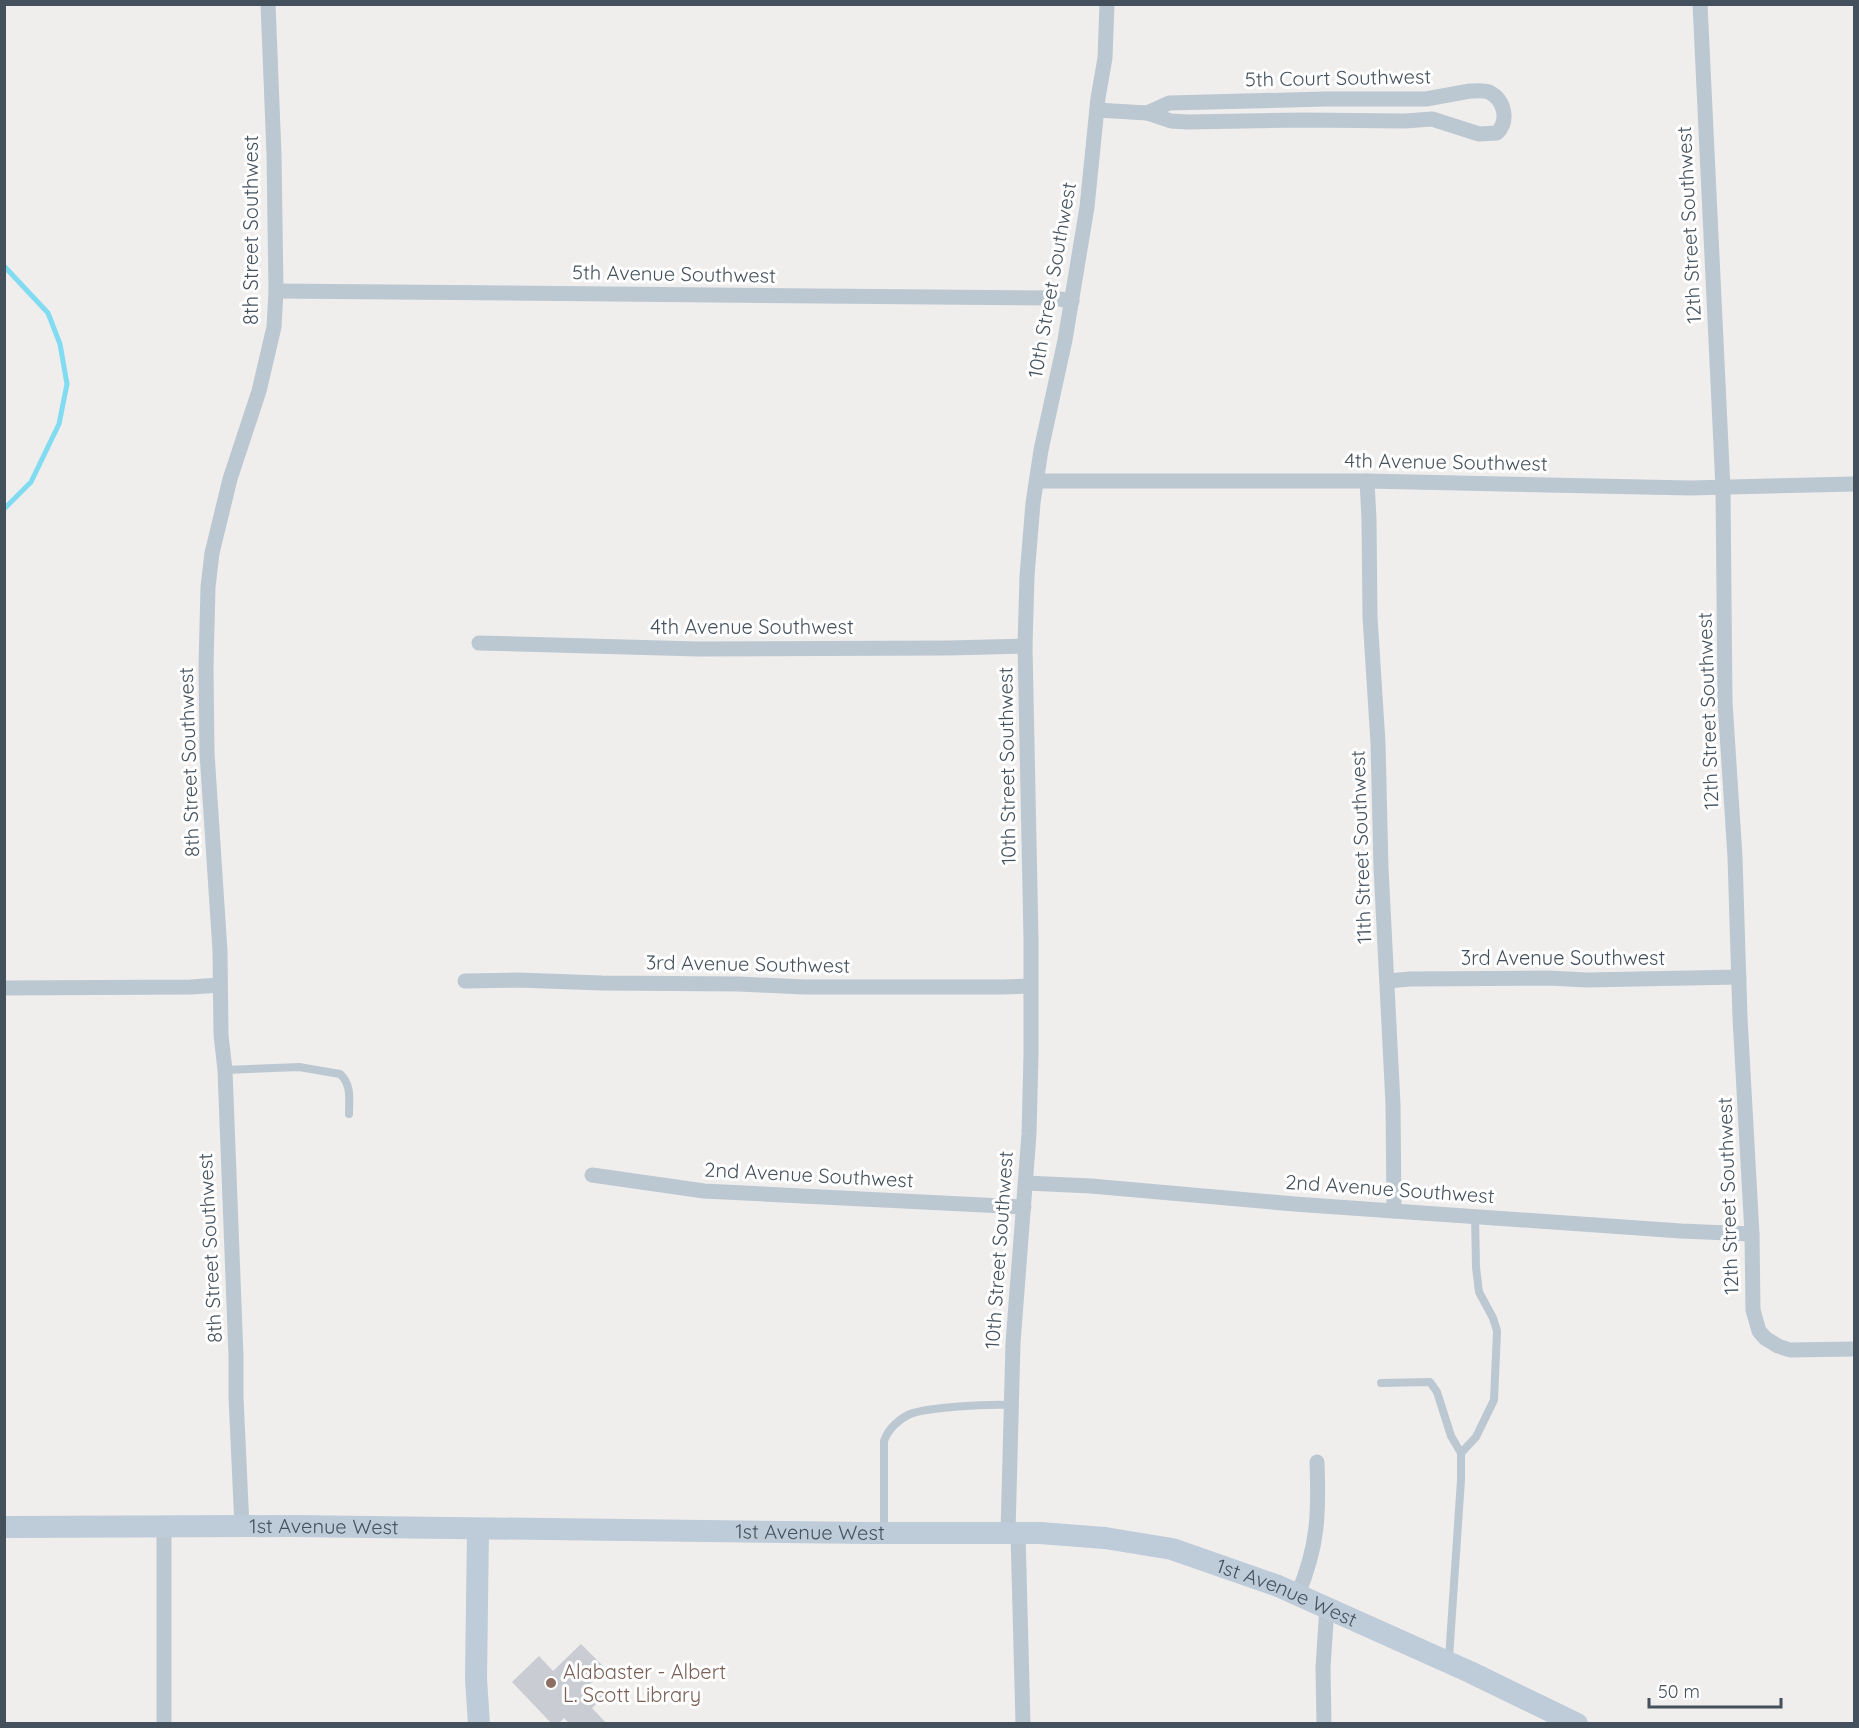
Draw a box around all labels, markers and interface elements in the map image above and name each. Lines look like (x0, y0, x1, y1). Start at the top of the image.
street label: 5th Court Southwest (1245, 63, 1432, 92)
street label: 12th Street Southwest (1671, 126, 1706, 324)
street label: 8th Street Southwest (238, 135, 263, 325)
street label: 10th Street Southwest (1022, 180, 1081, 380)
street label: 5th Avenue Southwest (572, 259, 776, 288)
street label: 4th Avenue Southwest (1344, 447, 1548, 476)
street label: 12th Street Southwest (1692, 612, 1723, 810)
street label: 4th Avenue Southwest (650, 614, 854, 639)
street label: 8th Street Southwest (173, 666, 204, 857)
street label: 10th Street Southwest (992, 666, 1021, 865)
street label: 11th Street Southwest (1345, 749, 1376, 944)
street label: 3rd Avenue Southwest (1461, 945, 1665, 970)
street label: 3rd Avenue Southwest (646, 949, 851, 978)
street label: 12th Street Southwest (1712, 1097, 1743, 1295)
street label: 10th Street Southwest (979, 1150, 1018, 1350)
street label: 8th Street Southwest (192, 1152, 227, 1343)
street label: 2nd Avenue Southwest (704, 1157, 914, 1192)
street label: 2nd Avenue Southwest (1285, 1169, 1496, 1208)
street label: 1st Avenue West (249, 1513, 399, 1539)
street label: 1st Avenue West (735, 1518, 885, 1545)
street label: 1st Avenue West (1213, 1553, 1361, 1632)
place label: Alabaster - Albert L. Scott Library (563, 1659, 726, 1707)
scale bar (1649, 1671, 1781, 1709)
marker: Alabaster - Albert L. Scott Library (544, 1676, 558, 1690)
text: 50 m (1658, 1680, 1700, 1703)

